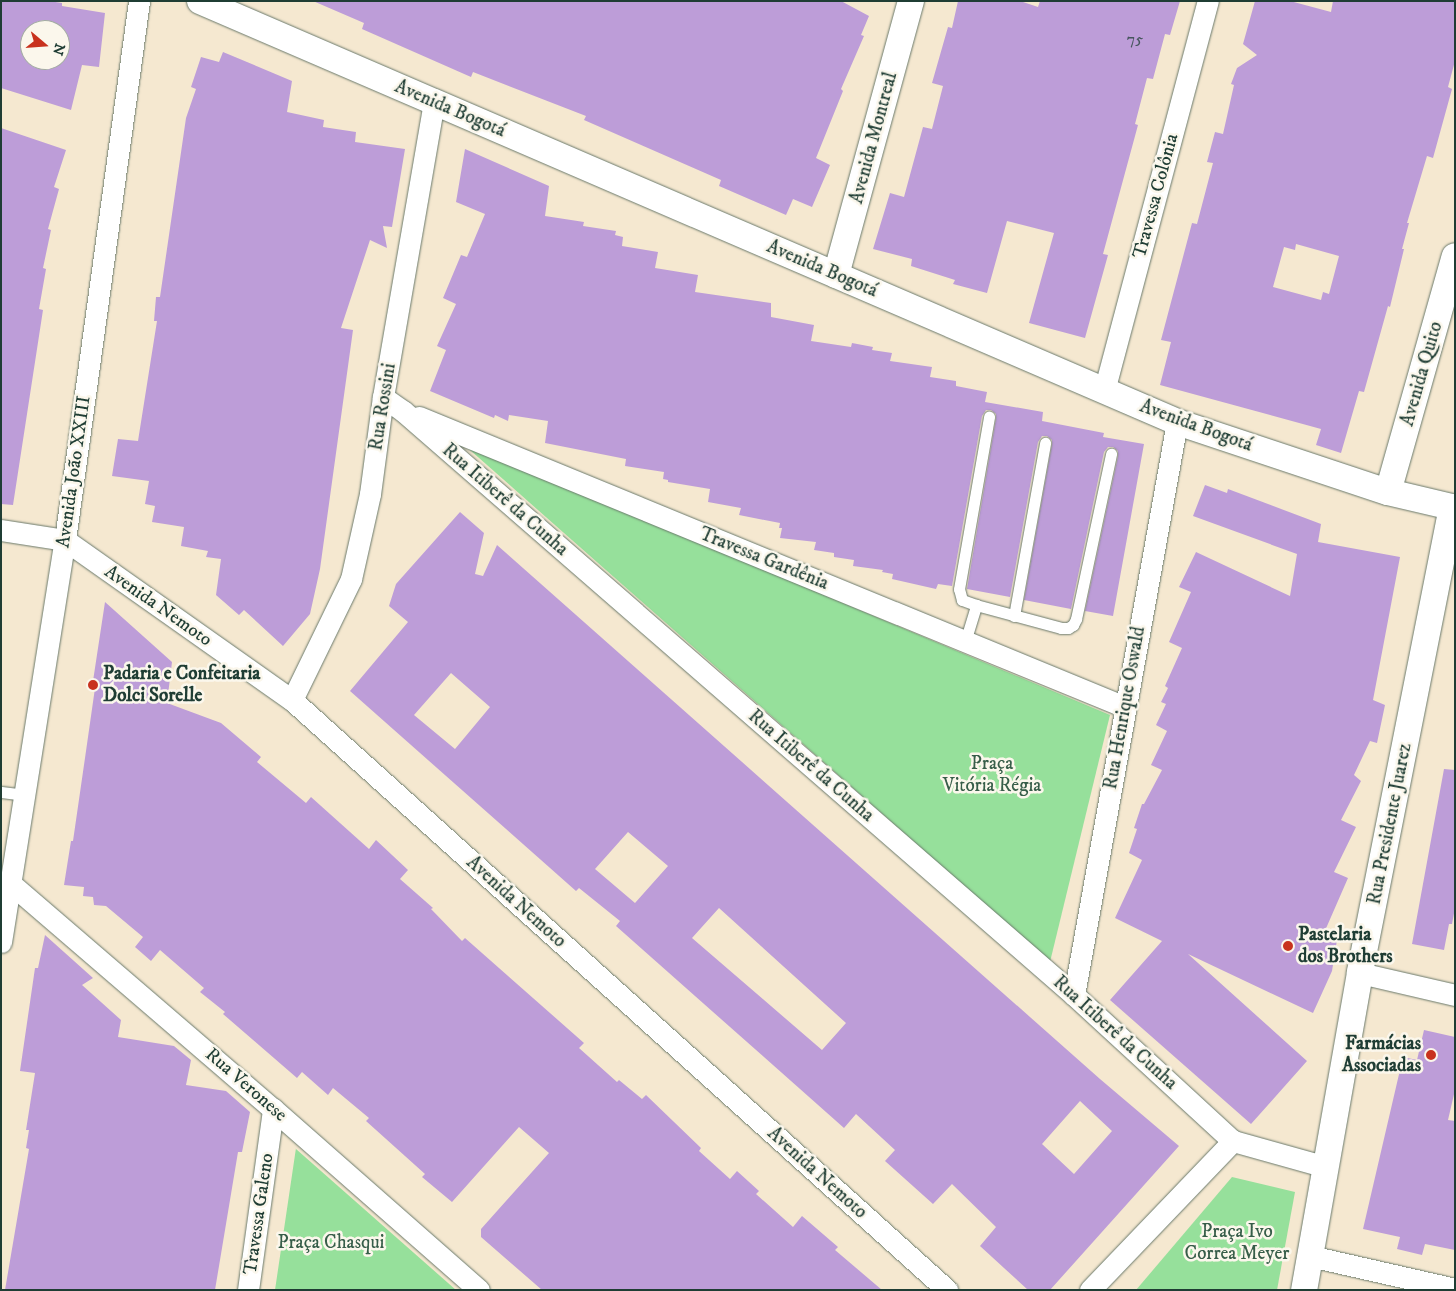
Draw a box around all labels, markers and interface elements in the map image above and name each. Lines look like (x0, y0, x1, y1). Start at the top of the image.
north arrow (20, 20, 70, 70)
house number: 75 (1127, 29, 1143, 49)
text: N (48, 41, 69, 58)
street label: Avenida Montreal (845, 70, 903, 206)
street label: Avenida Bogotá (391, 75, 509, 143)
street label: Travessa Colônia (1128, 131, 1184, 261)
street label: Avenida Bogotá (763, 235, 881, 303)
street label: Avenida Quito (1396, 319, 1448, 429)
street label: Rua Rossini (365, 362, 401, 452)
street label: Avenida João XXIII (52, 395, 96, 549)
street label: Avenida Bogotá (1137, 395, 1255, 457)
street label: Rua Itiberê da Cunha (437, 439, 573, 561)
street label: Travessa Gardênia (696, 523, 832, 595)
street label: Avenida Nemoto (100, 560, 216, 652)
street label: Rua Henrique Oswald (1099, 625, 1151, 791)
place label: Padaria e Confeitaria Dolci Sorelle (103, 663, 260, 707)
marker: Padaria e Confeitaria Dolci Sorelle (87, 679, 99, 691)
street label: Rua Itiberê da Cunha (743, 705, 879, 827)
street label: Rua Presidente Juarez (1363, 741, 1417, 907)
park label: Praça Vitória Régia (943, 753, 1041, 797)
street label: Avenida Nemoto (461, 851, 571, 953)
place label: Pastelaria dos Brothers (1298, 924, 1393, 968)
marker: Pastelaria dos Brothers (1282, 940, 1294, 952)
street label: Rua Itiberê da Cunha (1048, 971, 1182, 1095)
place label: Farmácias Associadas (1342, 1033, 1421, 1077)
street label: Rua Veronese (200, 1043, 292, 1127)
marker: Farmácias Associadas (1425, 1049, 1437, 1061)
street label: Avenida Nemoto (762, 1122, 872, 1224)
street label: Travessa Galeno (239, 1152, 279, 1276)
park label: Praça Ivo Correa Meyer (1185, 1221, 1289, 1265)
park label: Praça Chasqui (278, 1232, 384, 1254)

